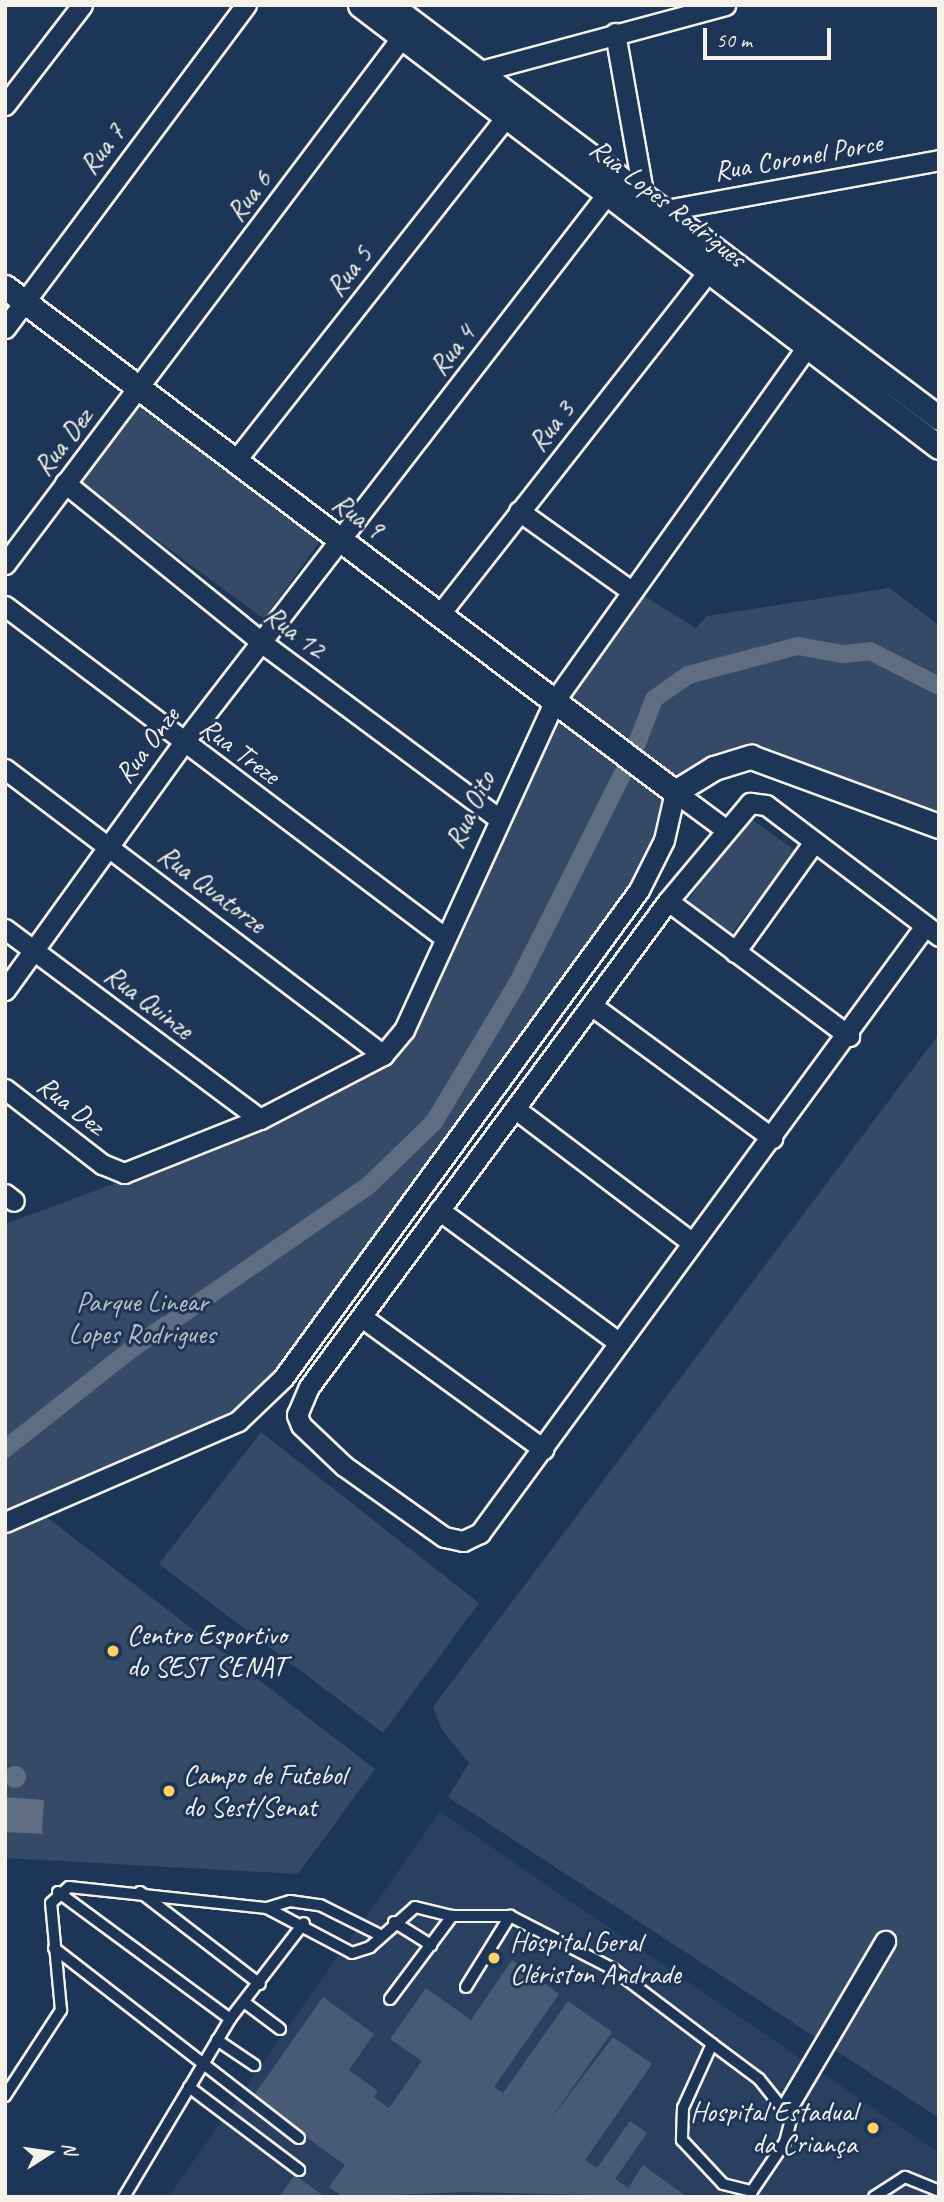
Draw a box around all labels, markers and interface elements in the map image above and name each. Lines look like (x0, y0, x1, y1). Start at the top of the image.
scale bar (706, 14, 834, 58)
text: 50 m (716, 27, 752, 53)
street label: Rua 7 (72, 117, 132, 181)
street label: Rua Coronel Porce (711, 126, 885, 188)
street label: Rua Lopes Rodrigues (583, 131, 753, 275)
street label: Rua 6 (219, 164, 279, 228)
street label: Rua 5 (319, 239, 379, 303)
street label: Rua 4 (422, 318, 482, 382)
street label: Rua 3 (521, 394, 581, 458)
street label: Rua Dez (26, 401, 100, 483)
street label: Rua 9 (326, 486, 390, 546)
street label: Rua 12 (258, 598, 332, 666)
street label: Rua Onze (107, 700, 187, 790)
street label: Rua Treze (194, 710, 286, 792)
street label: Rua Oito (438, 766, 502, 854)
street label: Rua Quatorze (152, 838, 272, 940)
street label: Rua Quinze (98, 958, 200, 1046)
street label: Rua Dez (30, 1068, 112, 1142)
park label: Parque Linear Lopes Rodrigues (68, 1285, 216, 1351)
place label: Centro Esportivo do SEST SENAT (127, 1618, 286, 1684)
marker: Centro Esportivo do SEST SENAT (105, 1643, 121, 1659)
place label: Campo de Futebol do Sest/Senat (183, 1758, 346, 1824)
marker: Campo de Futebol do Sest/Senat (161, 1783, 177, 1799)
place label: Hospital Geral Clériston Andrade (510, 1925, 681, 1991)
marker: Hospital Geral Clériston Andrade (484, 1948, 504, 1968)
place label: Hospital Estadual da Criança (690, 2095, 857, 2161)
north arrow (14, 2118, 84, 2188)
marker: Hospital Estadual da Criança (863, 2118, 883, 2138)
text: N (57, 2140, 83, 2157)

